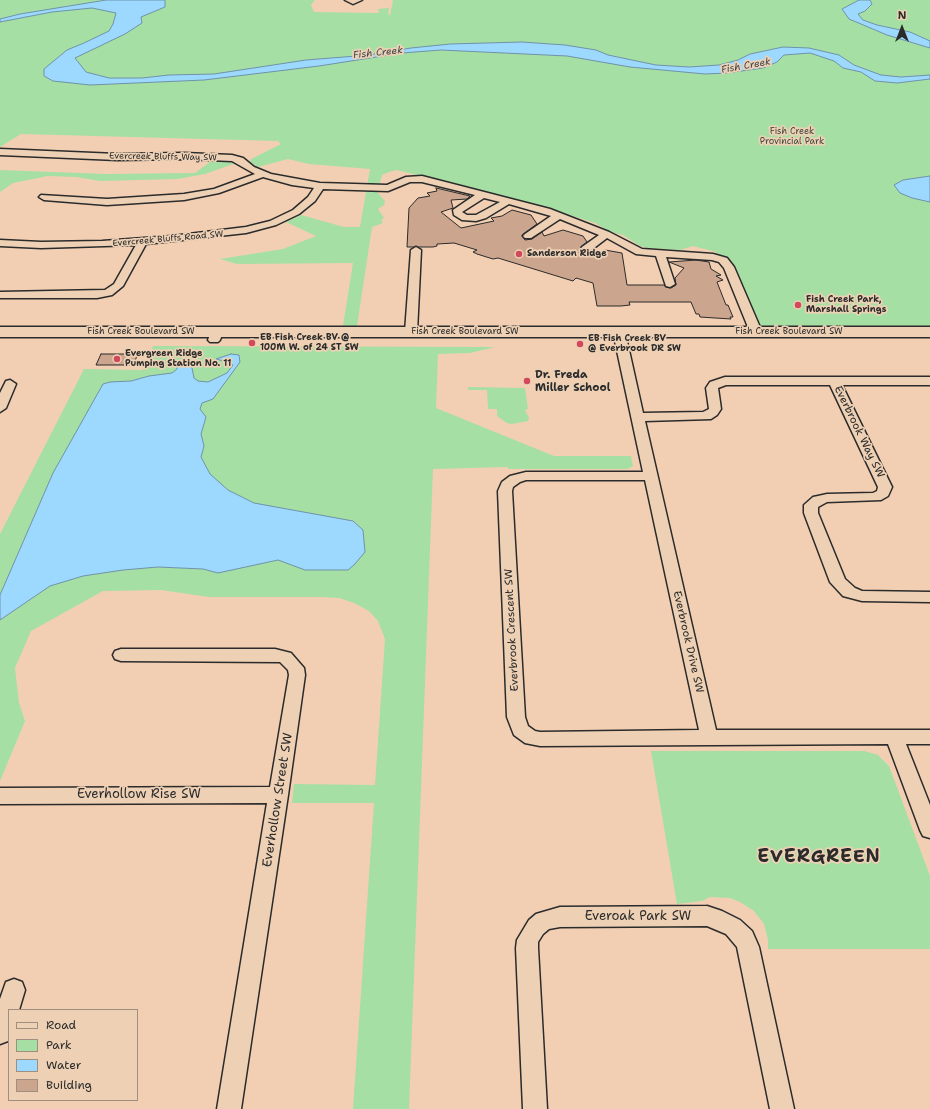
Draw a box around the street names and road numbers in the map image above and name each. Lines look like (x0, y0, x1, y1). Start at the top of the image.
street label: Evercreek Bluffs Way SW (109, 151, 217, 163)
street label: Evercreek Bluffs Road SW (112, 229, 224, 249)
street label: Fish Creek Boulevard SW (87, 327, 195, 337)
street label: Fish Creek Boulevard SW (411, 327, 519, 337)
street label: Fish Creek Boulevard SW (735, 327, 843, 337)
street label: Everbrook Way SW (831, 384, 887, 480)
street label: Everbrook Crescent SW (502, 568, 522, 692)
street label: Everbrook Drive SW (670, 590, 706, 694)
street label: Everhollow Street SW (260, 732, 296, 868)
street label: Everhollow Rise SW (77, 787, 201, 803)
street label: Everoak Park SW (585, 909, 691, 925)

